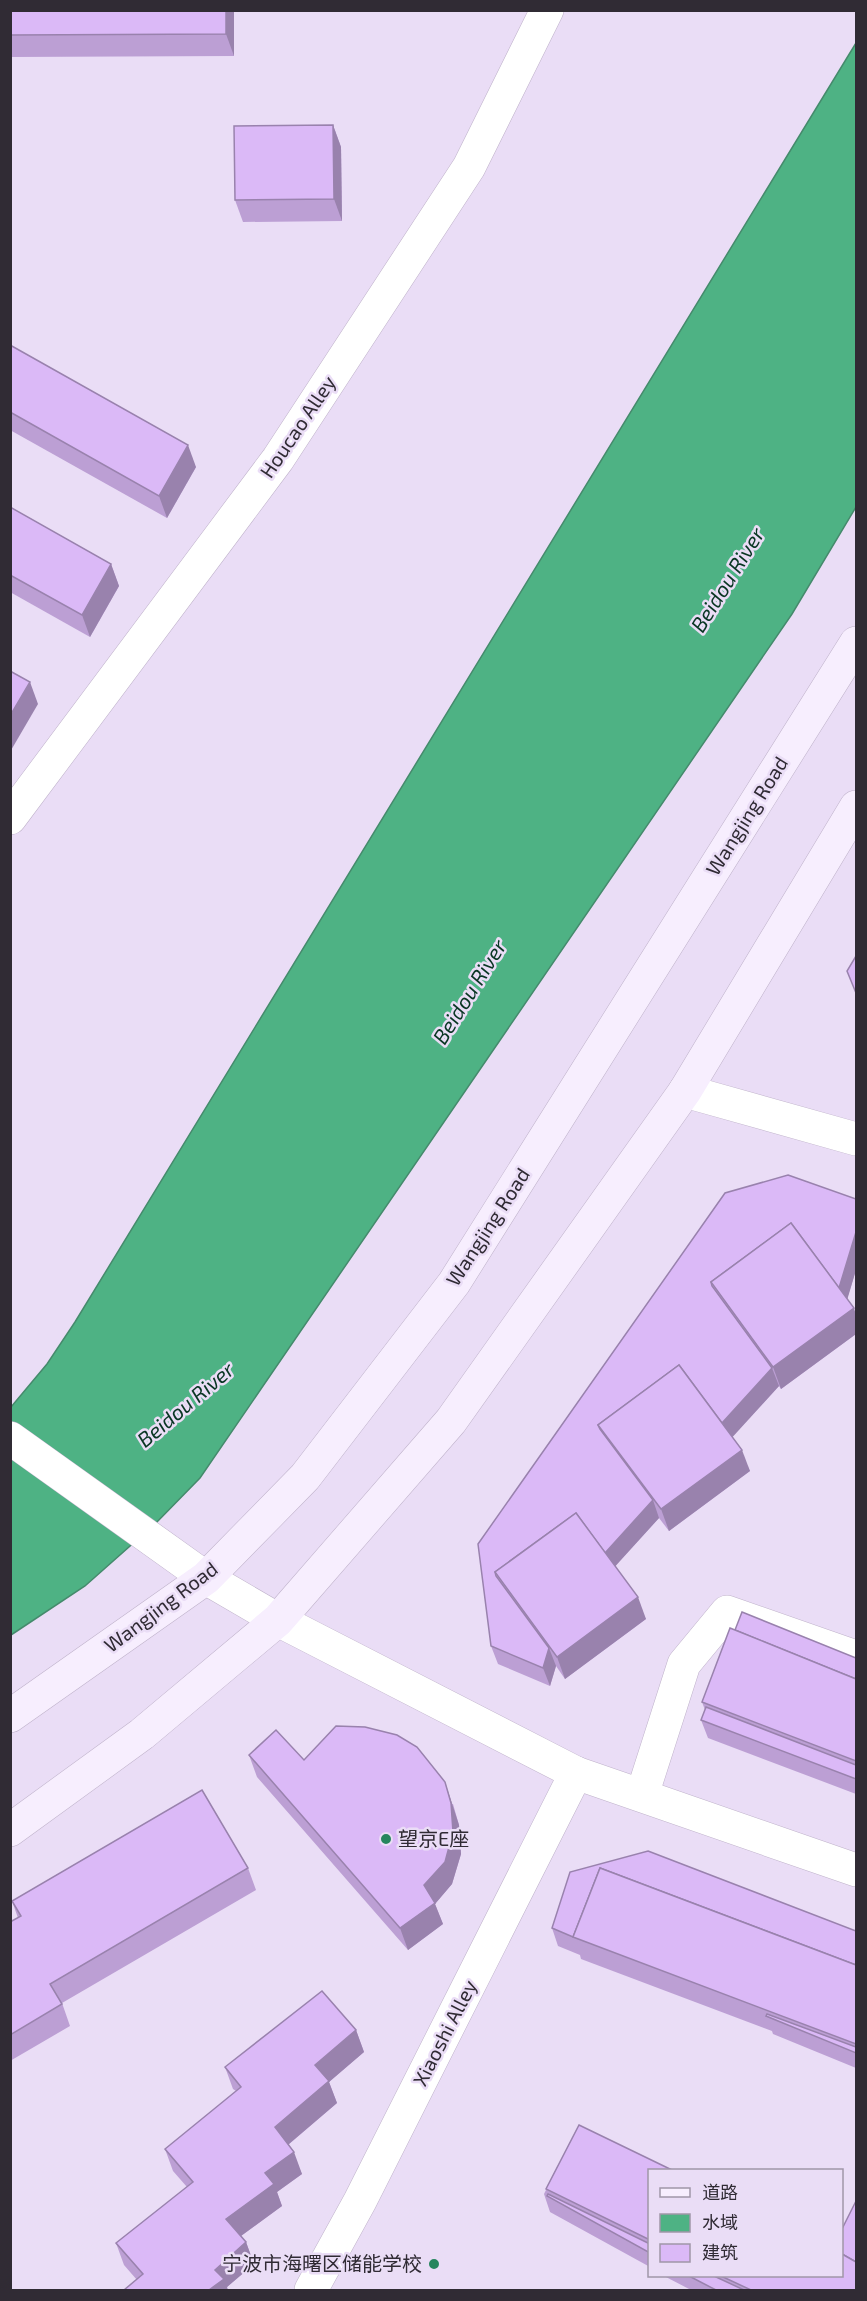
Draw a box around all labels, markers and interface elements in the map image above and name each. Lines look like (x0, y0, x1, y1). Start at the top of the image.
street label: Houcao Alley (254, 371, 340, 482)
water label: Beidou River (685, 522, 769, 636)
street label: Wangjing Road (700, 752, 792, 879)
water label: Beidou River (427, 934, 511, 1048)
street label: Wangjing Road (440, 1163, 534, 1290)
water label: Beidou River (131, 1356, 239, 1452)
street label: Wangjing Road (99, 1556, 222, 1657)
place label: 望京E座 (398, 1826, 469, 1850)
marker: 望京E座 (379, 1832, 393, 1846)
street label: Xiaoshi Alley (407, 1975, 481, 2090)
legend (648, 2169, 843, 2277)
text: 道路 (702, 2181, 738, 2203)
text: 水域 (702, 2211, 738, 2233)
text: 建筑 (702, 2241, 738, 2263)
place label: 宁波市海曙区储能学校 (222, 2251, 422, 2275)
marker: 宁波市海曙区储能学校 (427, 2257, 441, 2271)

